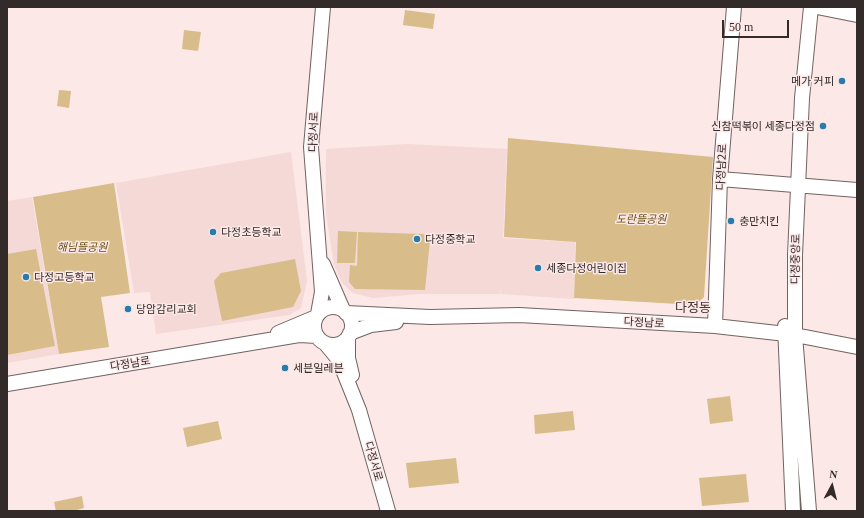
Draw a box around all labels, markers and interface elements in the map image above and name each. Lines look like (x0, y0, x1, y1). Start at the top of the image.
scale bar (724, 12, 791, 38)
text: 50 m (729, 20, 753, 34)
place label: 메가 커피 (791, 74, 834, 88)
marker: 메가 커피 (837, 76, 847, 86)
street label: 다정서로 (306, 112, 320, 152)
place label: 신참떡볶이 세종다정점 (711, 119, 815, 133)
marker: 신참떡볶이 세종다정점 (818, 121, 828, 131)
street label: 다정남2로 (713, 143, 729, 191)
park label: 도란뜰공원 (616, 212, 666, 226)
place label: 충만치킨 (739, 214, 779, 228)
marker: 충만치킨 (726, 216, 736, 226)
place label: 다정초등학교 (221, 225, 282, 239)
marker: 다정초등학교 (208, 227, 218, 237)
place label: 다정중학교 (425, 232, 476, 246)
marker: 다정중학교 (412, 234, 422, 244)
street label: 다정중앙로 (788, 234, 802, 284)
park label: 해님뜰공원 (57, 240, 107, 254)
place label: 세종다정어린이집 (546, 261, 627, 275)
marker: 세종다정어린이집 (533, 263, 543, 273)
place label: 다정고등학교 (34, 270, 95, 284)
marker: 다정고등학교 (21, 272, 31, 282)
district label: 다정동 (675, 299, 711, 315)
place label: 당암감리교회 (136, 302, 197, 316)
marker: 당암감리교회 (123, 304, 133, 314)
street label: 다정남로 (623, 314, 665, 330)
street label: 다정남로 (109, 353, 151, 373)
place label: 세븐일레븐 (293, 361, 344, 375)
marker: 세븐일레븐 (280, 363, 290, 373)
street label: 다정서로 (362, 440, 386, 482)
north arrow (812, 466, 852, 506)
text: N (829, 468, 838, 481)

